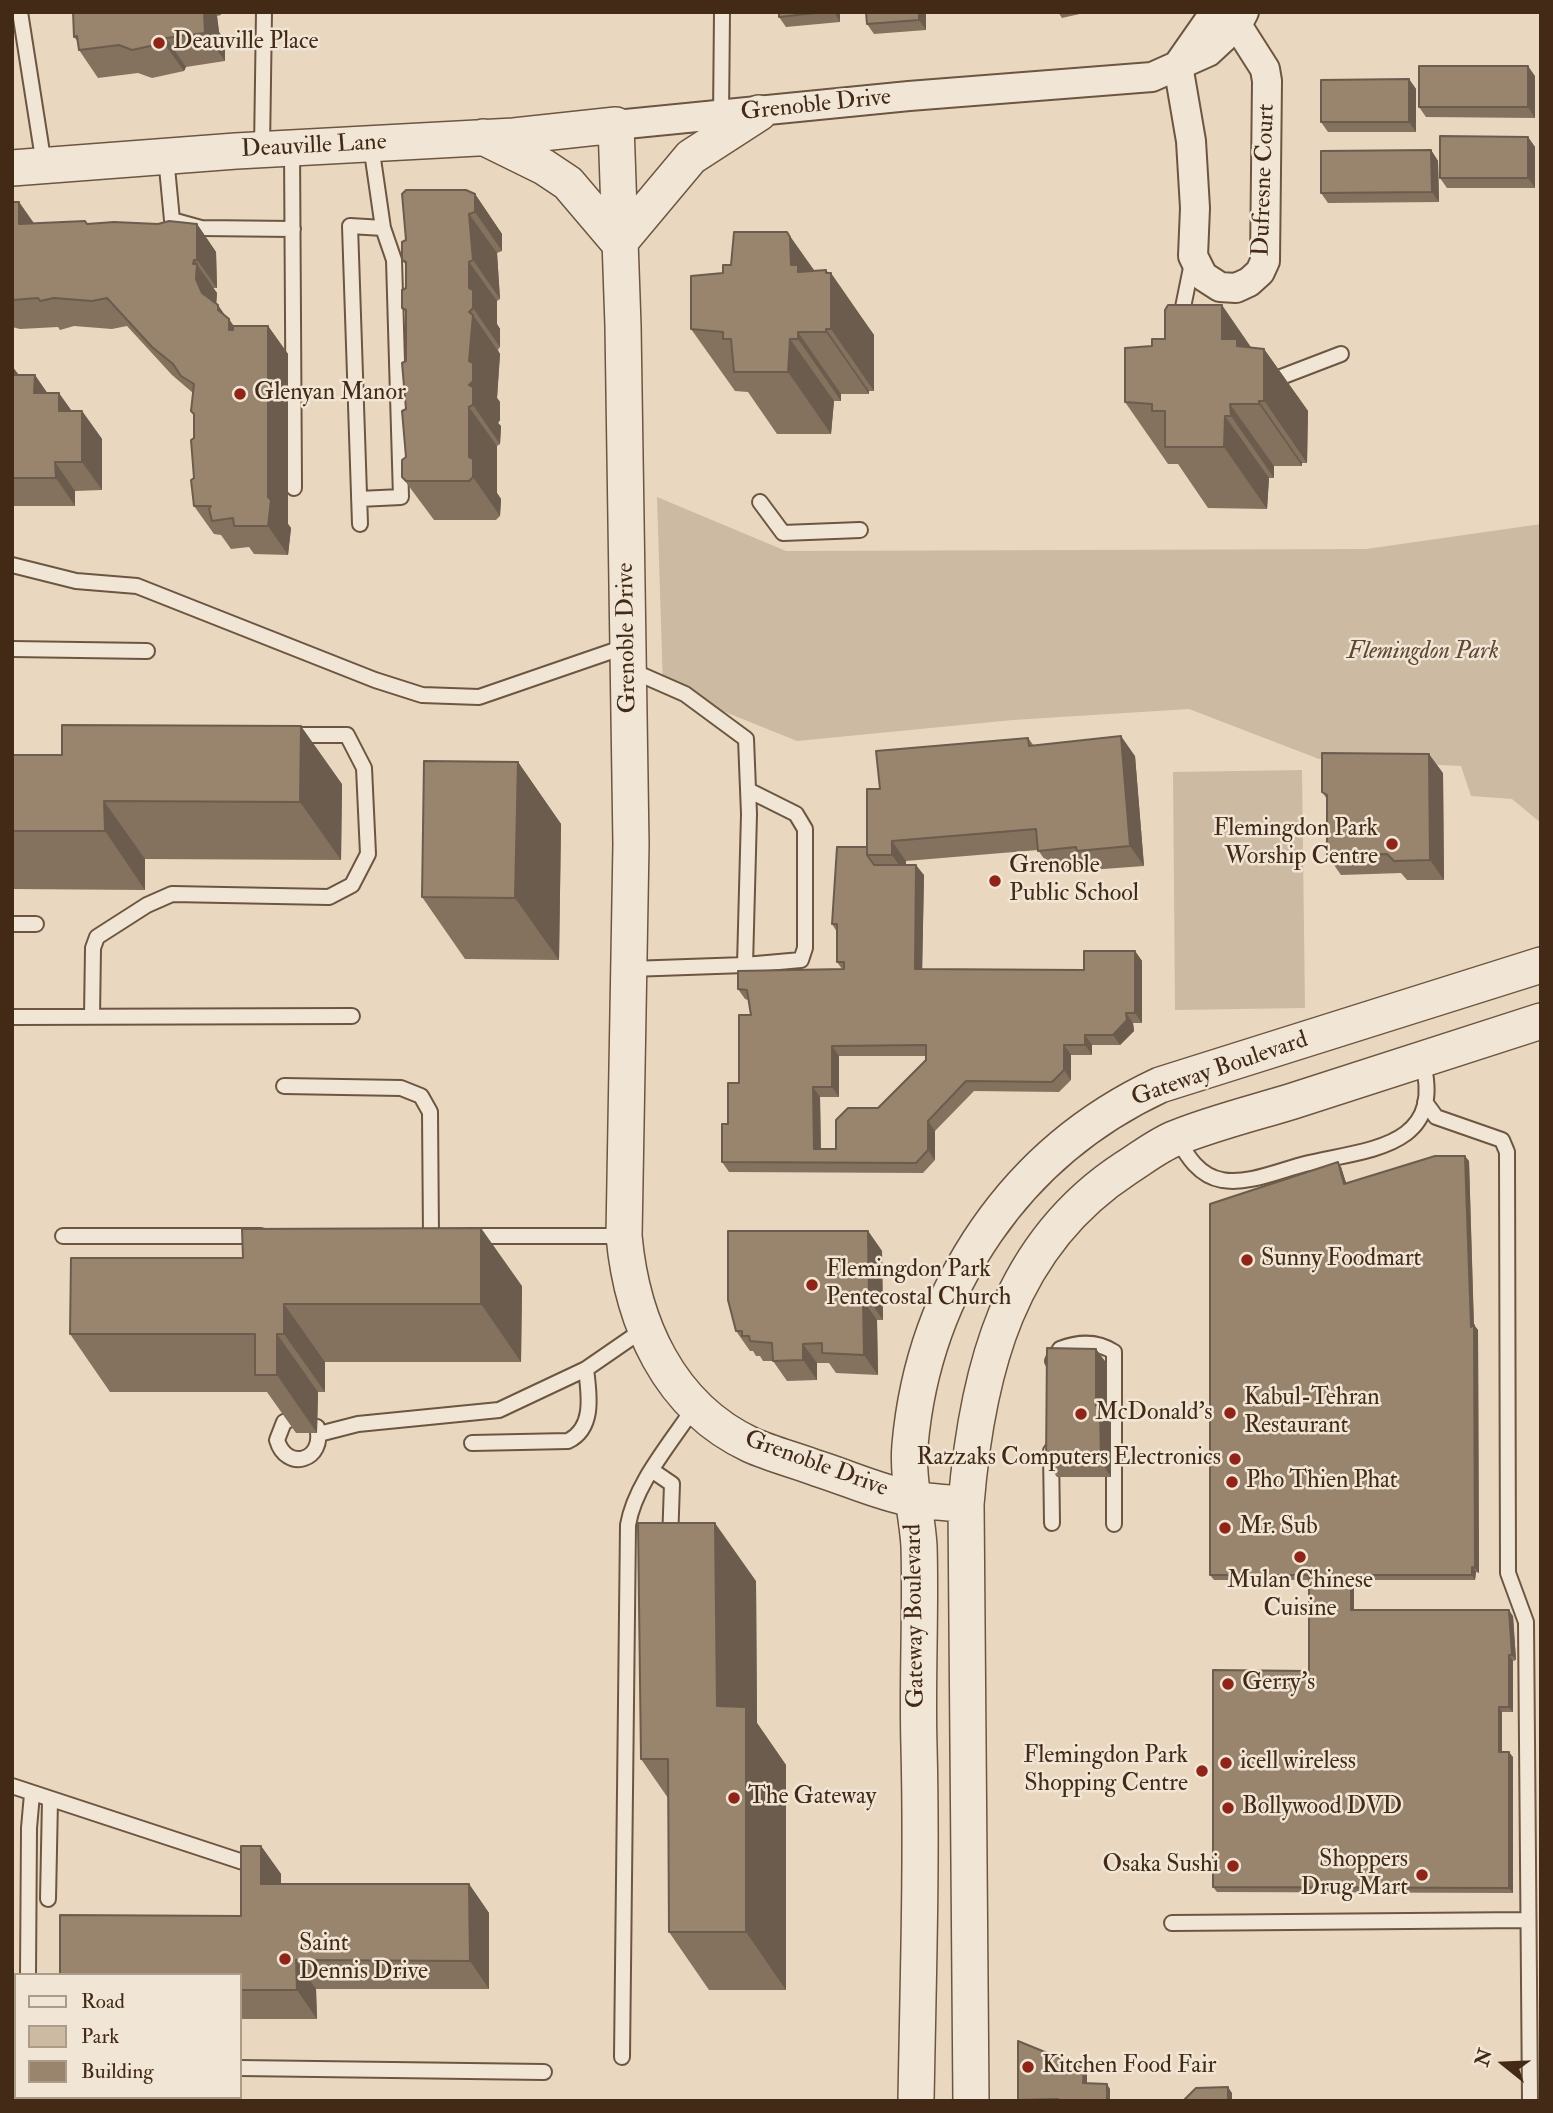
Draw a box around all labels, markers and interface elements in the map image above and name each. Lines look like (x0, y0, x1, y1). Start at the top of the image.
place label: Deauville Place (173, 29, 319, 57)
marker: Deauville Place (151, 35, 167, 51)
street label: Grenoble Drive (740, 84, 892, 128)
street label: Dufresne Court (1248, 103, 1282, 257)
street label: Deauville Lane (241, 129, 387, 165)
place label: Glenyan Manor (254, 380, 406, 408)
marker: Glenyan Manor (232, 386, 248, 402)
street label: Grenoble Drive (612, 562, 644, 714)
park label: Flemingdon Park (1347, 639, 1499, 667)
place label: Flemingdon Park Worship Centre (1213, 816, 1378, 872)
marker: Flemingdon Park Worship Centre (1384, 836, 1400, 852)
place label: Grenoble Public School (1009, 853, 1139, 909)
marker: Grenoble Public School (987, 873, 1003, 889)
street label: Gateway Boulevard (1128, 1026, 1312, 1114)
place label: Sunny Foodmart (1261, 1246, 1421, 1274)
marker: Sunny Foodmart (1239, 1252, 1255, 1268)
place label: Flemingdon Park Pentecostal Church (826, 1257, 1011, 1313)
marker: Flemingdon Park Pentecostal Church (804, 1277, 820, 1293)
place label: Kabul-Tehran Restaurant (1244, 1385, 1380, 1441)
place label: McDonald's (1095, 1400, 1213, 1428)
marker: Kabul-Tehran Restaurant (1222, 1405, 1238, 1421)
marker: McDonald's (1073, 1406, 1089, 1422)
street label: Grenoble Drive (740, 1426, 892, 1504)
place label: Razzaks Computers Electronics (916, 1445, 1221, 1473)
marker: Razzaks Computers Electronics (1227, 1451, 1243, 1467)
place label: Pho Thien Phat (1246, 1468, 1398, 1496)
marker: Pho Thien Phat (1224, 1474, 1240, 1490)
place label: Mr. Sub (1239, 1514, 1318, 1542)
marker: Mr. Sub (1217, 1520, 1233, 1536)
street label: Gateway Boulevard (900, 1524, 932, 1708)
marker: Mulan Chinese Cuisine (1292, 1549, 1308, 1565)
place label: Mulan Chinese Cuisine (1227, 1568, 1373, 1624)
place label: Gerry's (1242, 1670, 1315, 1698)
marker: Gerry's (1220, 1676, 1236, 1692)
place label: Flemingdon Park Shopping Centre (1023, 1743, 1188, 1799)
place label: icell wireless (1240, 1749, 1356, 1777)
marker: icell wireless (1218, 1755, 1234, 1771)
marker: Flemingdon Park Shopping Centre (1194, 1763, 1210, 1779)
place label: The Gateway (748, 1784, 876, 1812)
marker: The Gateway (726, 1790, 742, 1806)
place label: Bollywood DVD (1242, 1794, 1402, 1822)
marker: Bollywood DVD (1220, 1800, 1236, 1816)
place label: Shoppers Drug Mart (1301, 1847, 1408, 1903)
place label: Osaka Sushi (1102, 1852, 1219, 1880)
marker: Osaka Sushi (1225, 1858, 1241, 1874)
marker: Shoppers Drug Mart (1414, 1867, 1430, 1883)
place label: Saint Dennis Drive (299, 1931, 428, 1987)
marker: Saint Dennis Drive (277, 1951, 293, 1967)
legend (14, 1973, 242, 2099)
text: Road (81, 1988, 125, 2015)
text: Park (81, 2023, 119, 2050)
north arrow (1469, 2029, 1539, 2099)
text: N (1470, 2046, 1498, 2069)
place label: Kitchen Food Fair (1042, 2053, 1216, 2081)
text: Building (81, 2058, 154, 2085)
marker: Kitchen Food Fair (1020, 2059, 1036, 2075)

